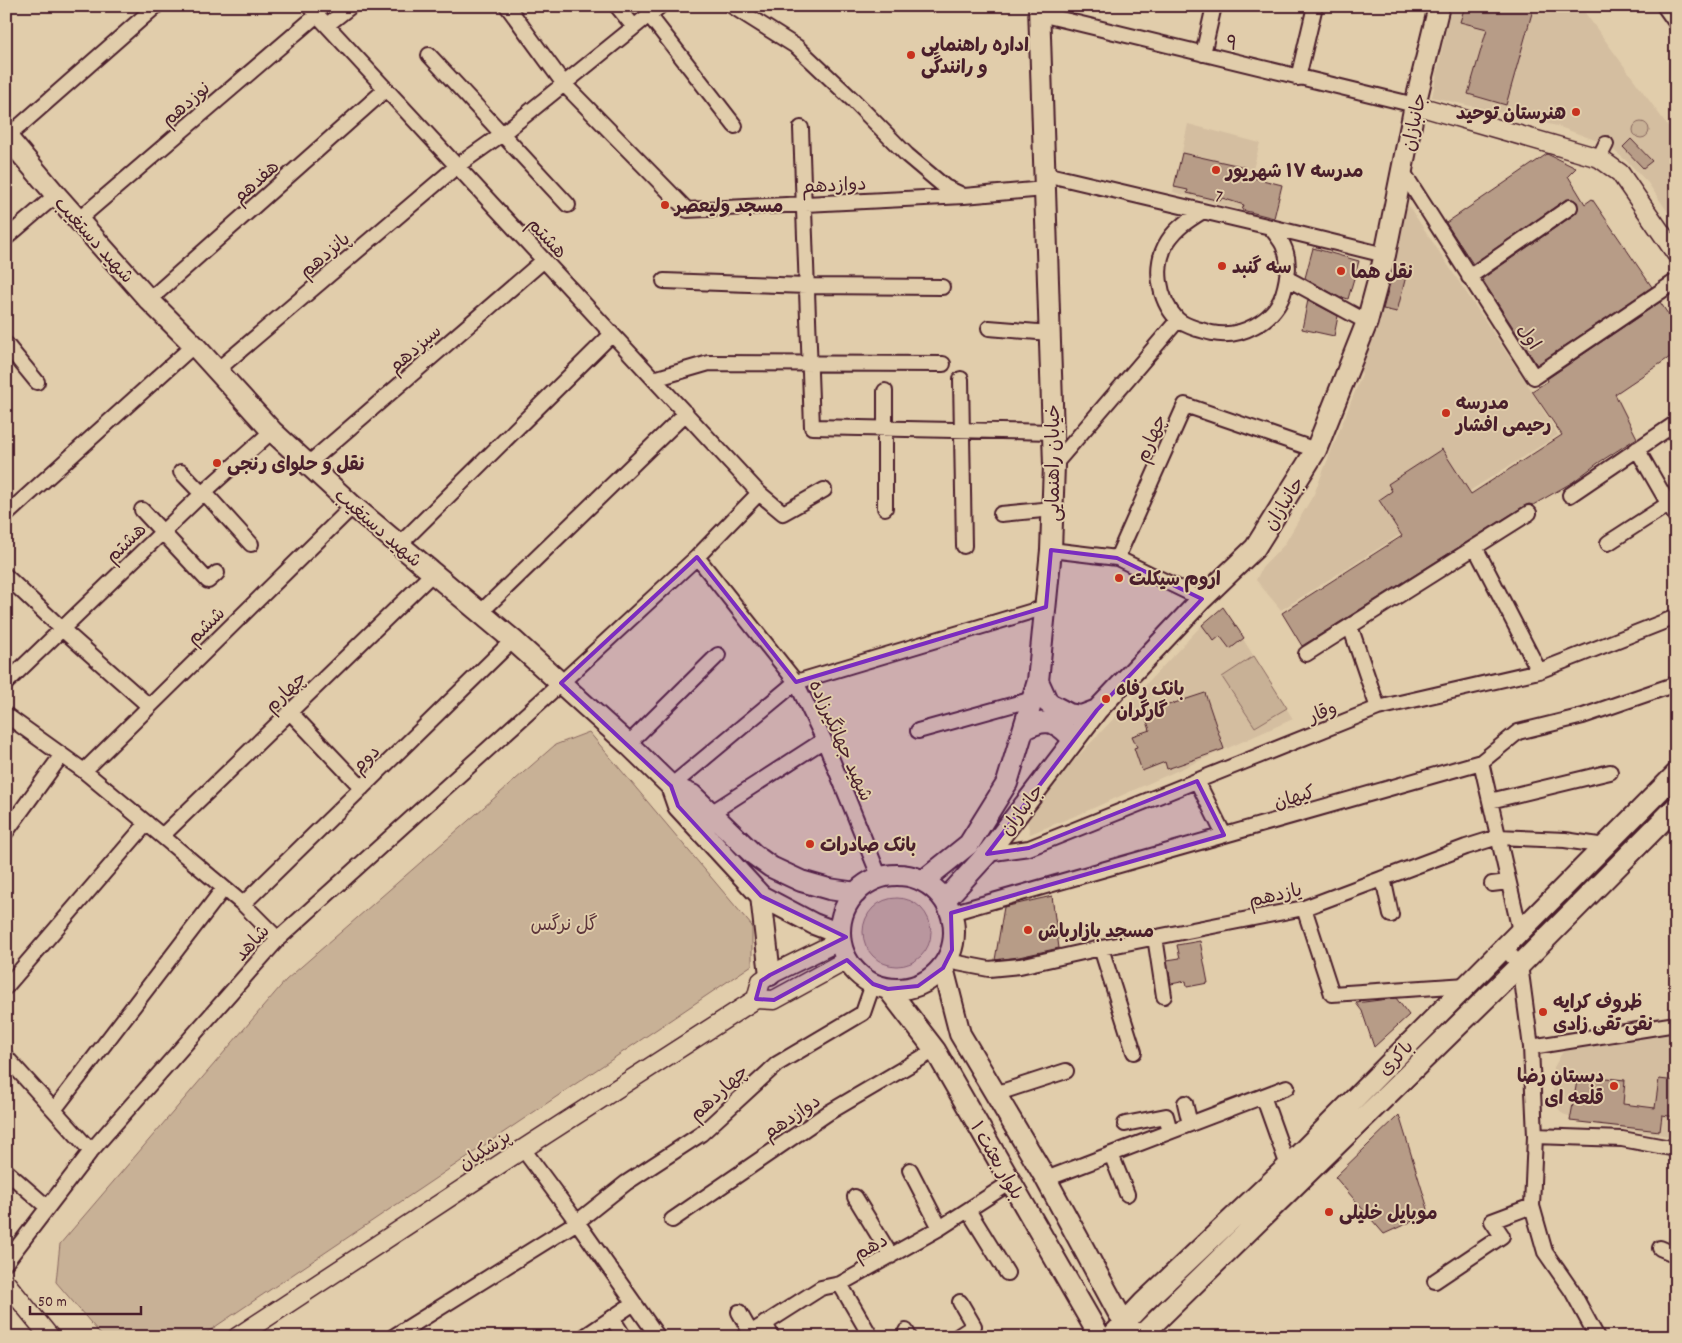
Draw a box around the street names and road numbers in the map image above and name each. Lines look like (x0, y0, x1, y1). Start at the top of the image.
street label: ۹ (1222, 31, 1240, 60)
street label: نوزدهم (157, 77, 218, 135)
street label: جانبازان (1397, 91, 1436, 154)
street label: هفدهم (228, 155, 287, 212)
street label: دوازدهم (801, 172, 867, 203)
street label: 7 (1212, 184, 1225, 212)
street label: شهید دستغیب (46, 192, 139, 291)
street label: هشتم (519, 213, 572, 266)
street label: پانزدهم (295, 227, 358, 286)
street label: سیزدهم (384, 320, 449, 382)
street label: اول (1509, 320, 1546, 356)
street label: خیابان راهنمایی (1042, 404, 1069, 522)
street label: چهارم (1131, 411, 1176, 468)
street label: جانبازان (1259, 473, 1313, 537)
street label: شهید دستغیب (327, 484, 427, 576)
street label: هشتم (101, 518, 154, 571)
street label: ششم (182, 602, 233, 653)
street label: چهارم (260, 666, 315, 721)
street label: شهید جهانگیرزاده (800, 676, 878, 806)
street label: وقار (1303, 696, 1342, 733)
street label: دوم (347, 740, 388, 781)
street label: جانبازان (995, 779, 1052, 843)
street label: کیهان (1271, 781, 1319, 818)
street label: یازدهم (1247, 878, 1305, 917)
street label: شاهد (229, 920, 278, 969)
street label: باکری (1373, 1035, 1422, 1084)
street label: چهاردهم (685, 1060, 756, 1129)
street label: دوازدهم (759, 1090, 827, 1148)
street label: بلوار بعثت ۱ (962, 1117, 1028, 1206)
street label: پزشکیان (454, 1125, 518, 1179)
street label: دهم (849, 1229, 894, 1270)

